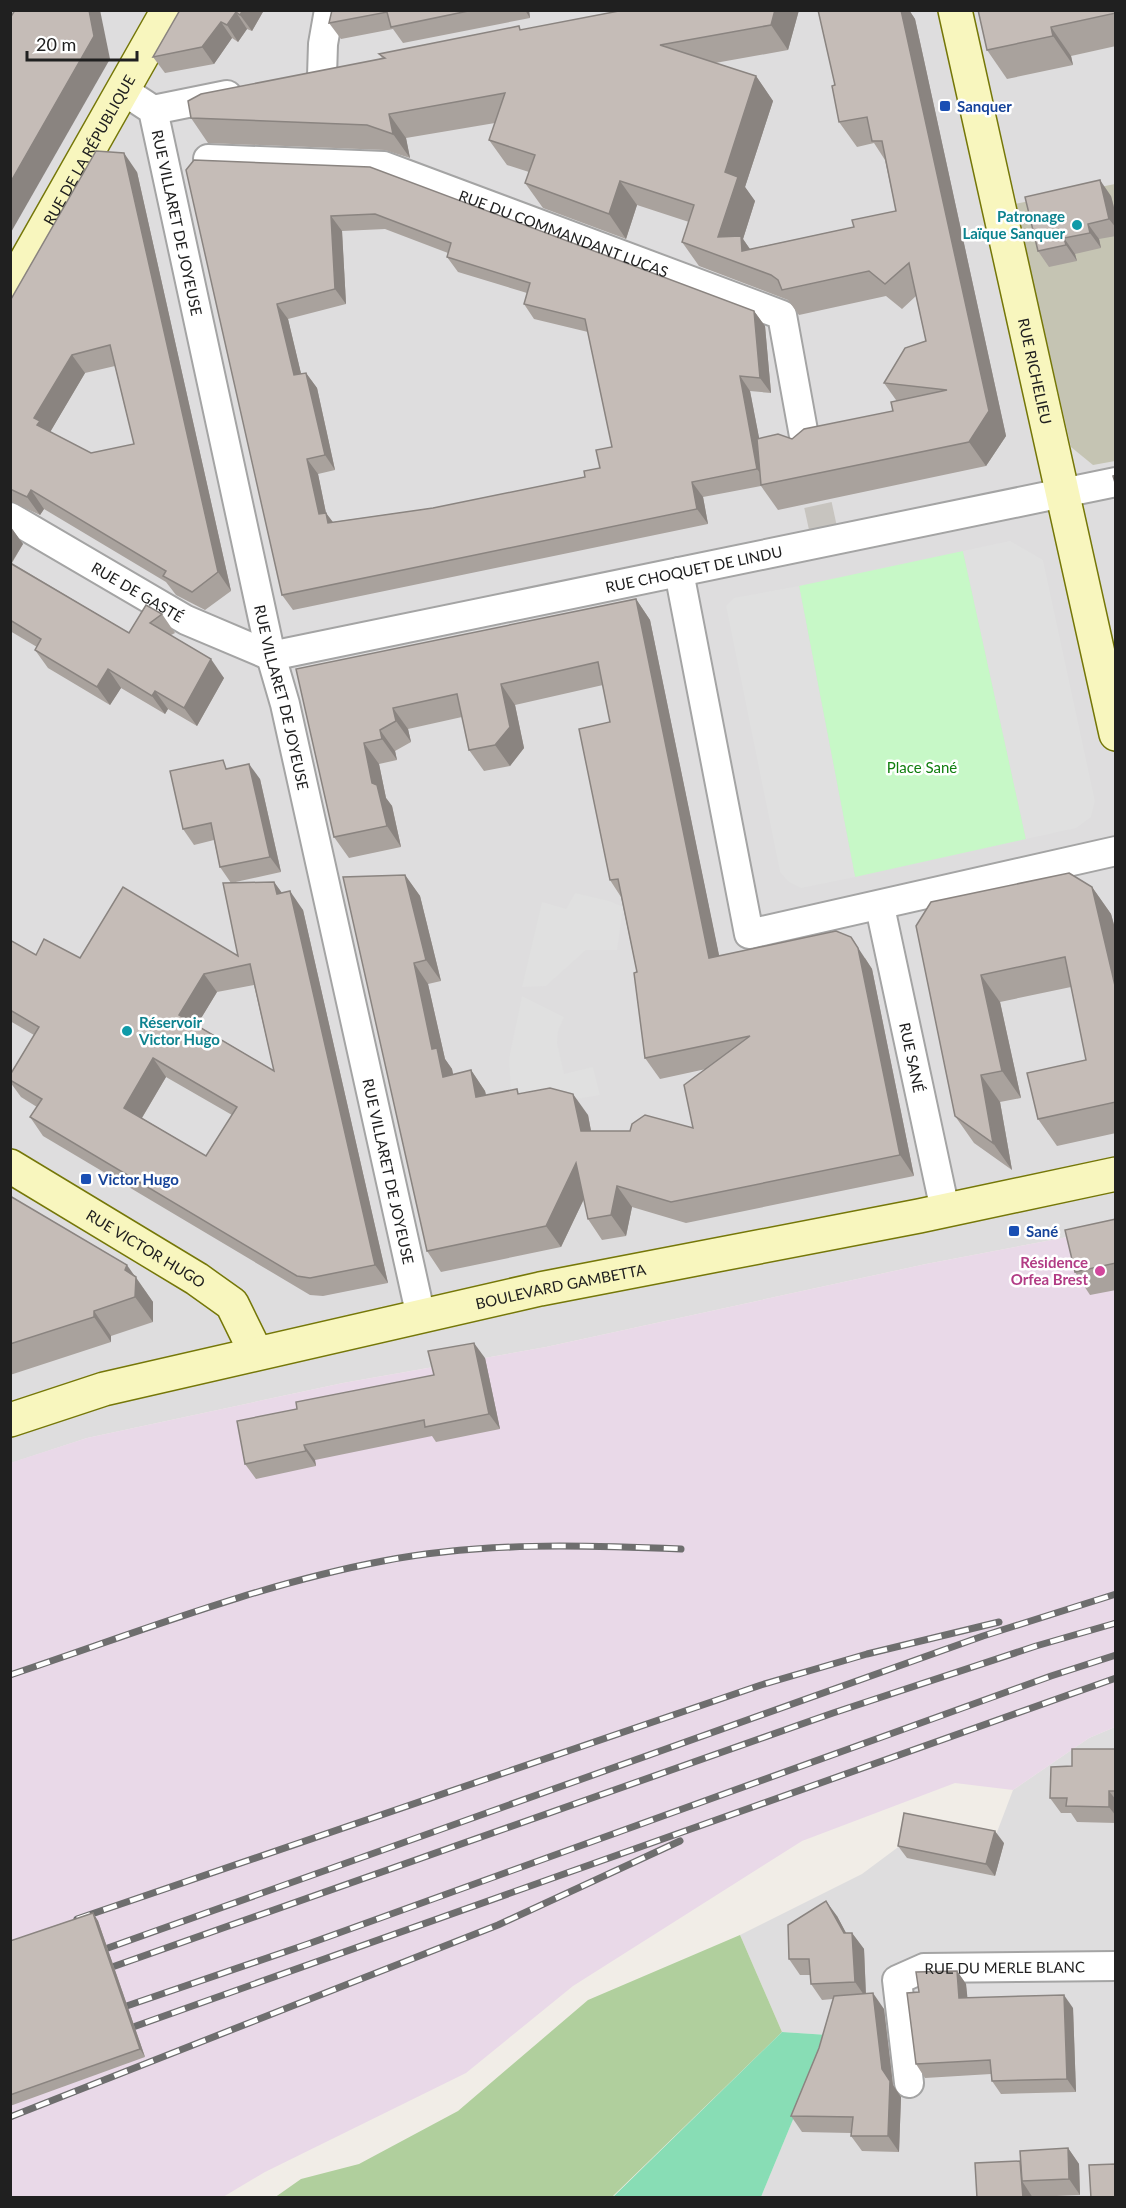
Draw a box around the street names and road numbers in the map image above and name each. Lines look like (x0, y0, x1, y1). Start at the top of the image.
street label: RUE DE LA RÉPUBLIQUE (39, 72, 138, 228)
street label: RUE VILLARET DE JOYEUSE (149, 128, 206, 317)
street label: RUE DU COMMANDANT LUCAS (456, 186, 671, 281)
street label: RUE RICHELIEU (1015, 316, 1056, 426)
street label: RUE CHOQUET DE LINDU (604, 542, 784, 596)
street label: RUE DE GASTÉ (89, 558, 187, 626)
street label: RUE VILLARET DE JOYEUSE (251, 603, 313, 792)
street label: RUE SANÉ (896, 1021, 929, 1094)
street label: RUE VILLARET DE JOYEUSE (359, 1077, 418, 1266)
street label: RUE VICTOR HUGO (83, 1205, 209, 1291)
street label: BOULEVARD GAMBETTA (474, 1260, 648, 1313)
street label: RUE DU MERLE BLANC (924, 1957, 1085, 1977)

